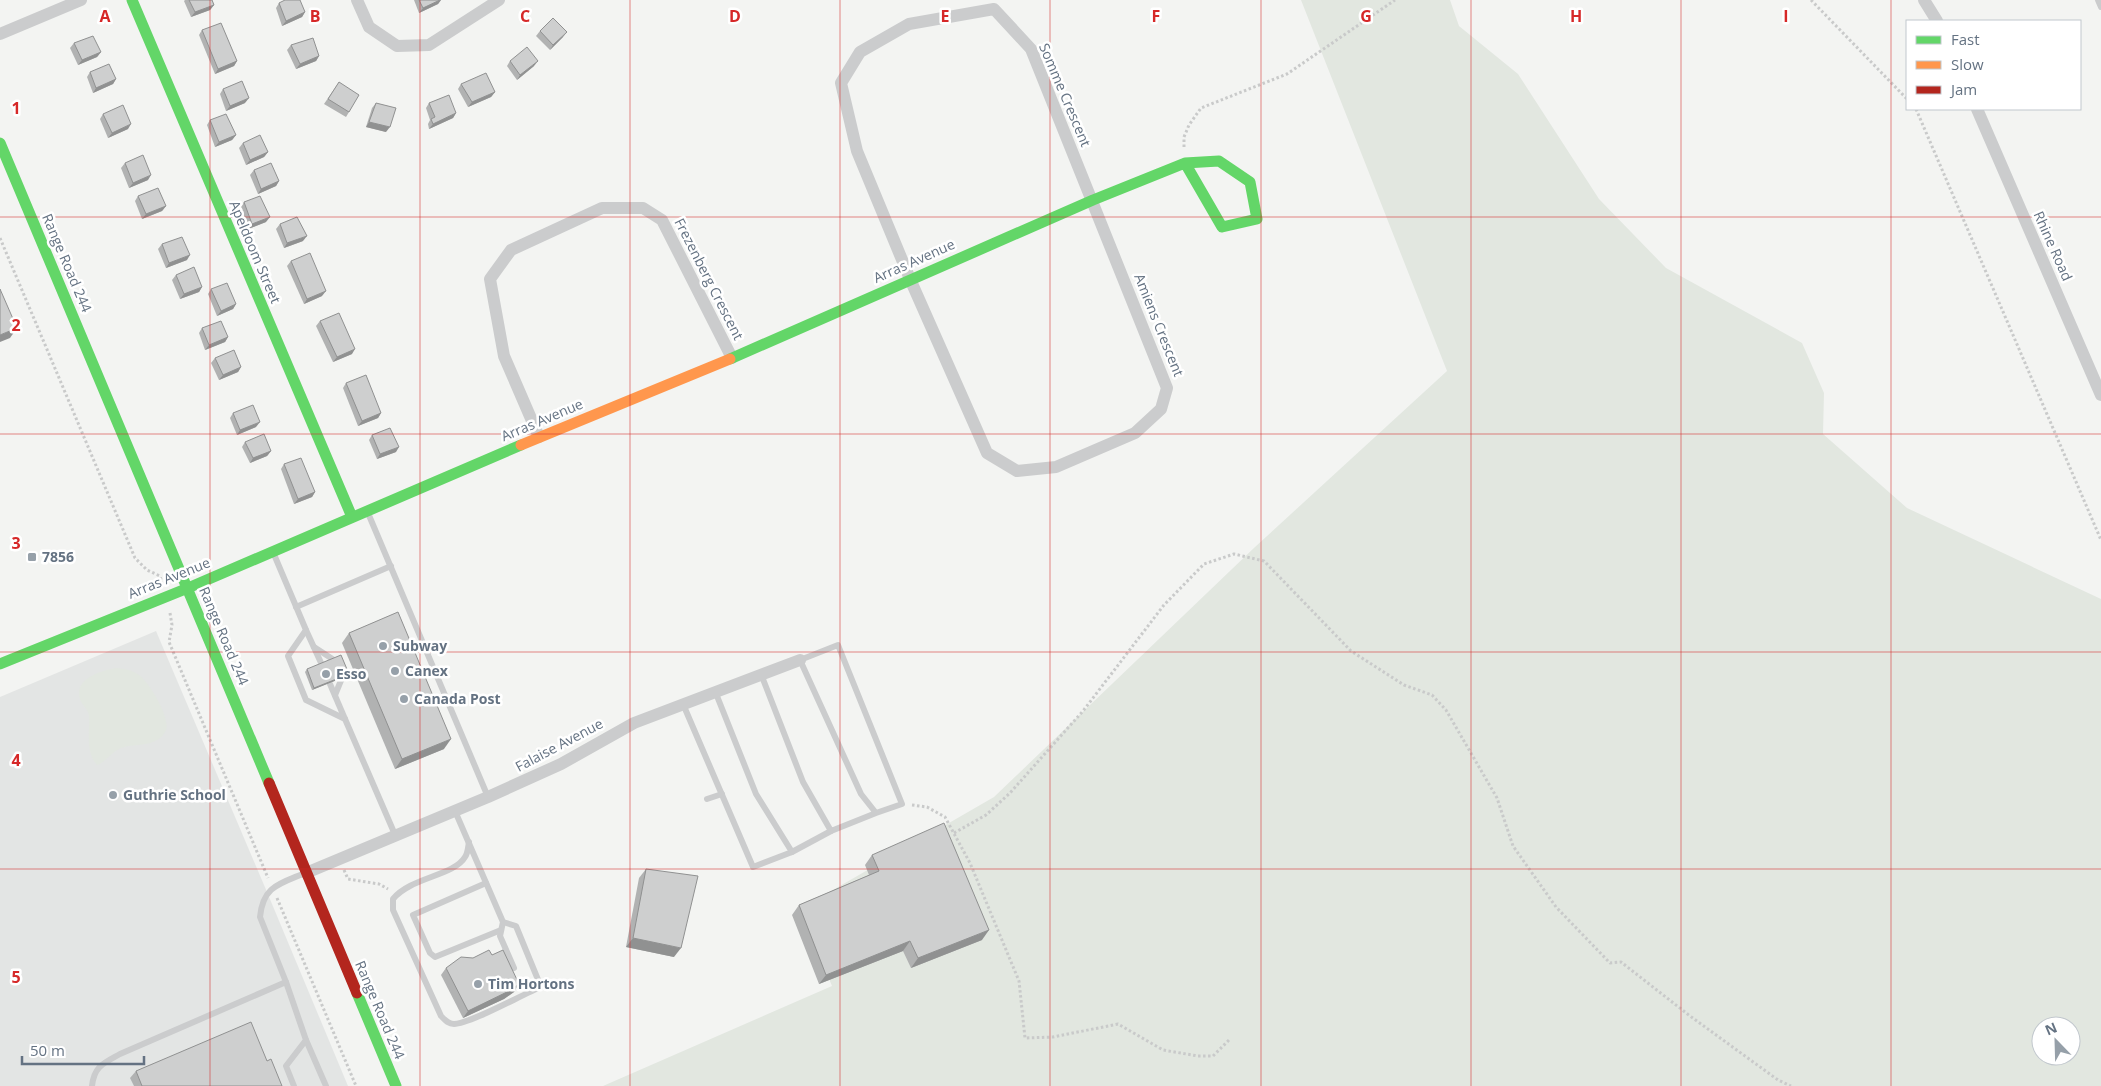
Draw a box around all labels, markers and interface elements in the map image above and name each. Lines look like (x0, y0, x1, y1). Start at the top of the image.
text: A (99, 5, 111, 27)
text: B (310, 5, 320, 27)
text: C (520, 5, 530, 27)
text: D (729, 5, 741, 27)
text: E (941, 5, 950, 27)
text: F (1152, 5, 1160, 27)
text: G (1360, 5, 1372, 27)
text: H (1570, 5, 1582, 27)
text: I (1783, 5, 1789, 27)
legend (1906, 20, 2081, 110)
text: Fast (1951, 29, 1980, 49)
street label: Somme Crescent (1035, 40, 1096, 149)
text: Slow (1951, 54, 1984, 74)
text: Jam (1949, 79, 1977, 99)
text: 1 (11, 97, 21, 119)
street label: Apeldoom Street (225, 198, 286, 306)
street label: Rhine Road (2030, 208, 2077, 284)
street label: Range Road 244 (38, 211, 97, 315)
street label: Frezenberg Crescent (670, 215, 748, 343)
street label: Arras Avenue (870, 234, 958, 287)
street label: Amiens Crescent (1130, 271, 1189, 379)
text: 2 (11, 314, 21, 336)
street label: Arras Avenue (498, 394, 586, 445)
text: 3 (11, 532, 21, 554)
place label: 7856 (42, 547, 74, 566)
marker: 7856 (26, 551, 38, 563)
street label: Arras Avenue (125, 552, 213, 603)
street label: Range Road 244 (195, 584, 254, 688)
place label: Subway (393, 636, 447, 655)
marker: Subway (377, 640, 389, 652)
place label: Canex (405, 661, 449, 680)
place label: Esso (336, 664, 367, 683)
marker: Canex (389, 665, 401, 677)
marker: Esso (320, 668, 332, 680)
place label: Canada Post (414, 689, 500, 708)
marker: Canada Post (398, 693, 410, 705)
street label: Falaise Avenue (512, 713, 606, 776)
text: 4 (11, 749, 21, 771)
place label: Guthrie School (123, 785, 226, 804)
marker: Guthrie School (107, 789, 119, 801)
street label: Range Road 244 (351, 958, 410, 1062)
text: 5 (11, 966, 21, 988)
place label: Tim Hortons (488, 974, 574, 993)
marker: Tim Hortons (472, 978, 484, 990)
north arrow (2031, 1016, 2081, 1066)
text: N (2042, 1018, 2060, 1040)
scale bar (22, 1034, 145, 1066)
text: 50 m (30, 1040, 65, 1060)

